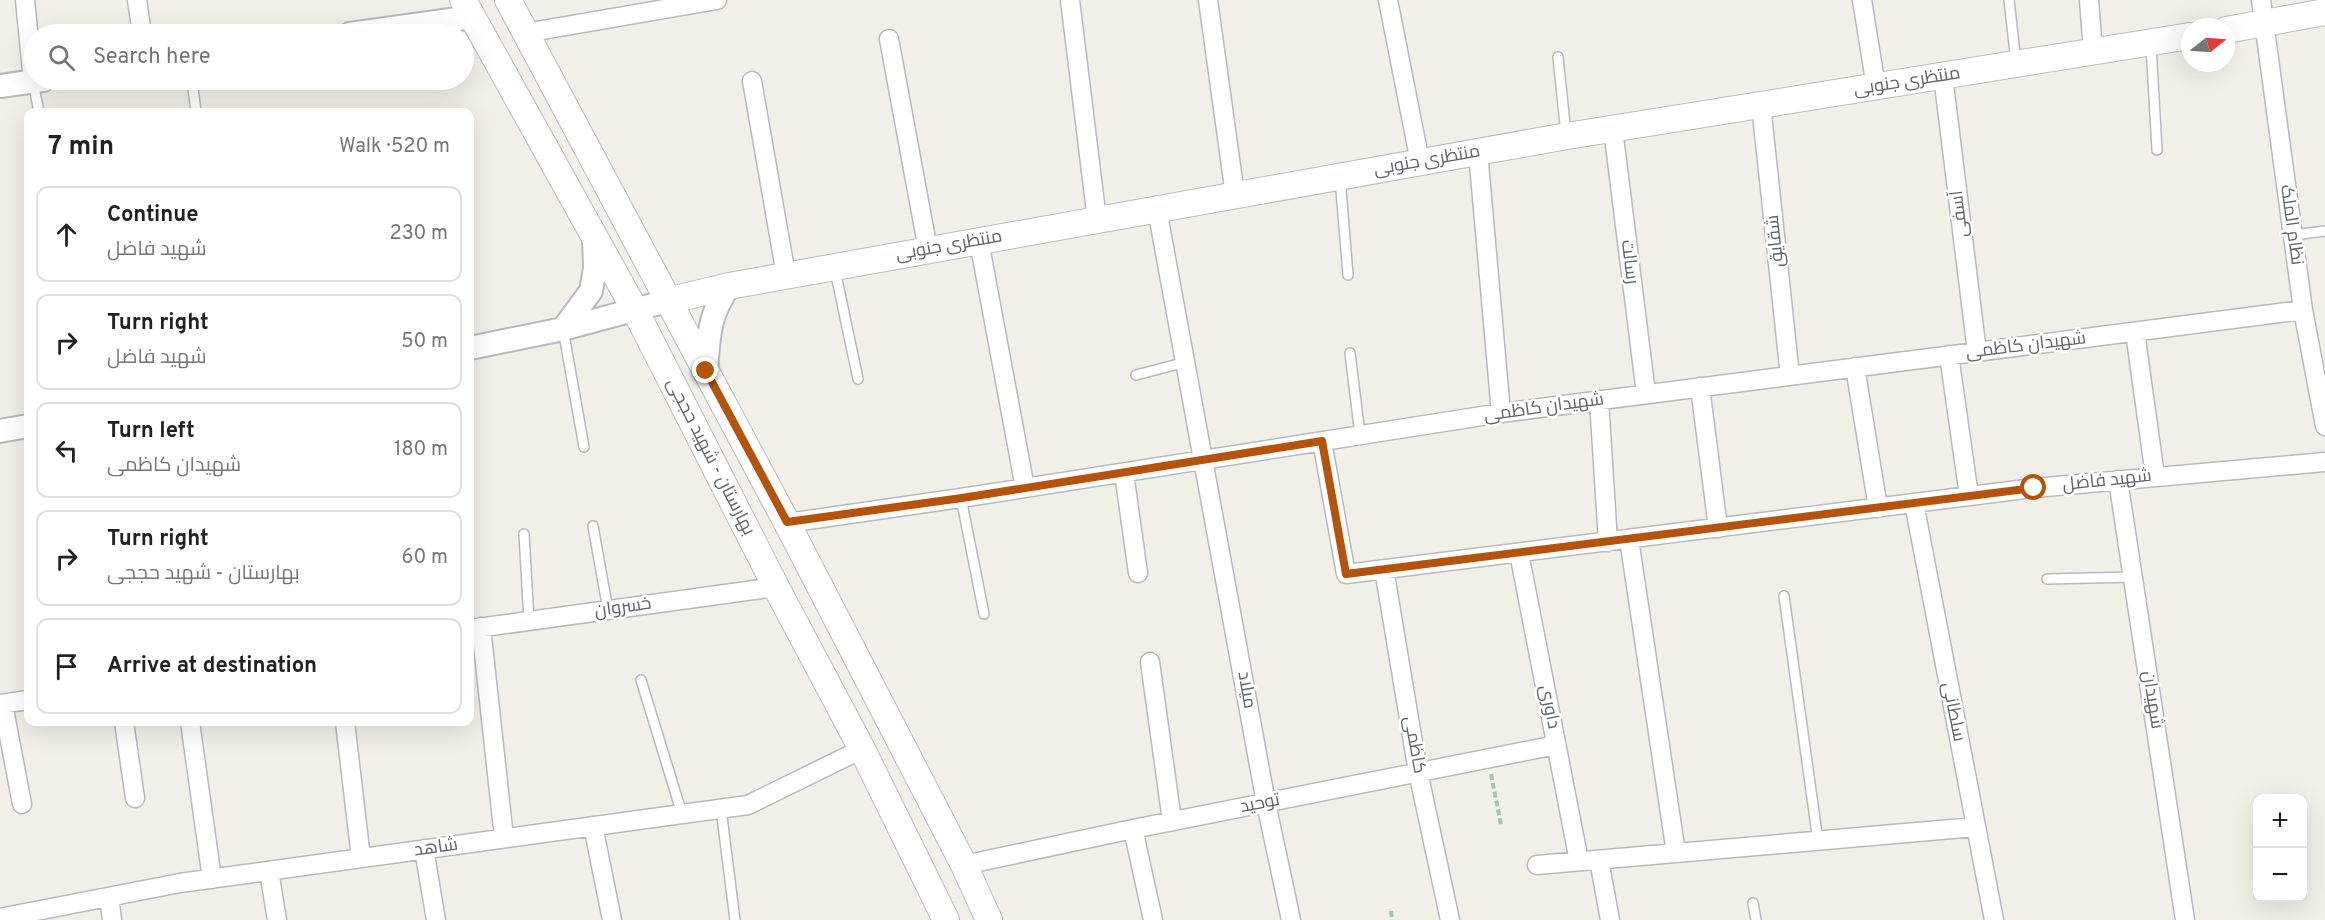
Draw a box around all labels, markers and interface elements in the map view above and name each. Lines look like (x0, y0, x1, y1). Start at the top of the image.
north arrow (2181, 18, 2235, 72)
search box (24, 24, 474, 90)
icon: search (45, 41, 78, 74)
text: Search here (93, 44, 211, 71)
street label: منتظری جنوبی (1852, 62, 1962, 102)
text: 7 min (48, 131, 114, 164)
text: Walk · 520 m (339, 134, 450, 160)
street label: منتظری جنوبی (1372, 140, 1482, 182)
street label: نظام الملک (2274, 183, 2308, 267)
street label: آسفی (1946, 189, 1974, 239)
text: Continue (107, 202, 198, 229)
street label: شقایق (1762, 214, 1790, 268)
icon: ahead (50, 218, 83, 251)
text: 230 m (389, 221, 448, 247)
street label: منتظری جنوبی (894, 225, 1004, 267)
text: شهید فاضل (107, 237, 206, 263)
street label: رسالت (1615, 238, 1643, 286)
text: Turn right (107, 310, 209, 337)
icon: right (50, 326, 83, 359)
street label: شهیدان کاظمی (1965, 327, 2087, 365)
text: 50 m (401, 329, 448, 355)
text: شهید فاضل (107, 345, 206, 371)
route end (692, 357, 718, 383)
street label: بهارستان - شهید حججی (660, 375, 760, 539)
street label: شهیدان کاظمی (1483, 388, 1605, 428)
text: Turn left (107, 418, 195, 445)
icon: left (50, 434, 83, 467)
text: 180 m (394, 437, 448, 463)
text: شهیدان کاظمی (107, 453, 241, 479)
street label: شهید فاضل (2061, 465, 2153, 497)
route start (2020, 474, 2046, 500)
text: Turn right (107, 526, 209, 553)
icon: right (50, 542, 83, 575)
text: 60 m (402, 545, 448, 571)
text: بهارستان - شهید حججی (107, 561, 300, 587)
street label: خسروان (593, 593, 653, 623)
icon: arrive (50, 650, 83, 683)
text: Arrive at destination (107, 653, 317, 680)
street label: میلاد (1231, 669, 1261, 711)
street label: شهیدان (2136, 669, 2168, 731)
street label: سلطانی (1936, 680, 1970, 744)
street label: داوری (1533, 683, 1565, 731)
street label: کاظمی (1398, 714, 1430, 776)
street label: توحید (1238, 789, 1282, 819)
map controls (2253, 794, 2307, 902)
button: + (2253, 794, 2307, 848)
street label: شاهد (413, 834, 459, 862)
button: − (2253, 848, 2307, 902)

